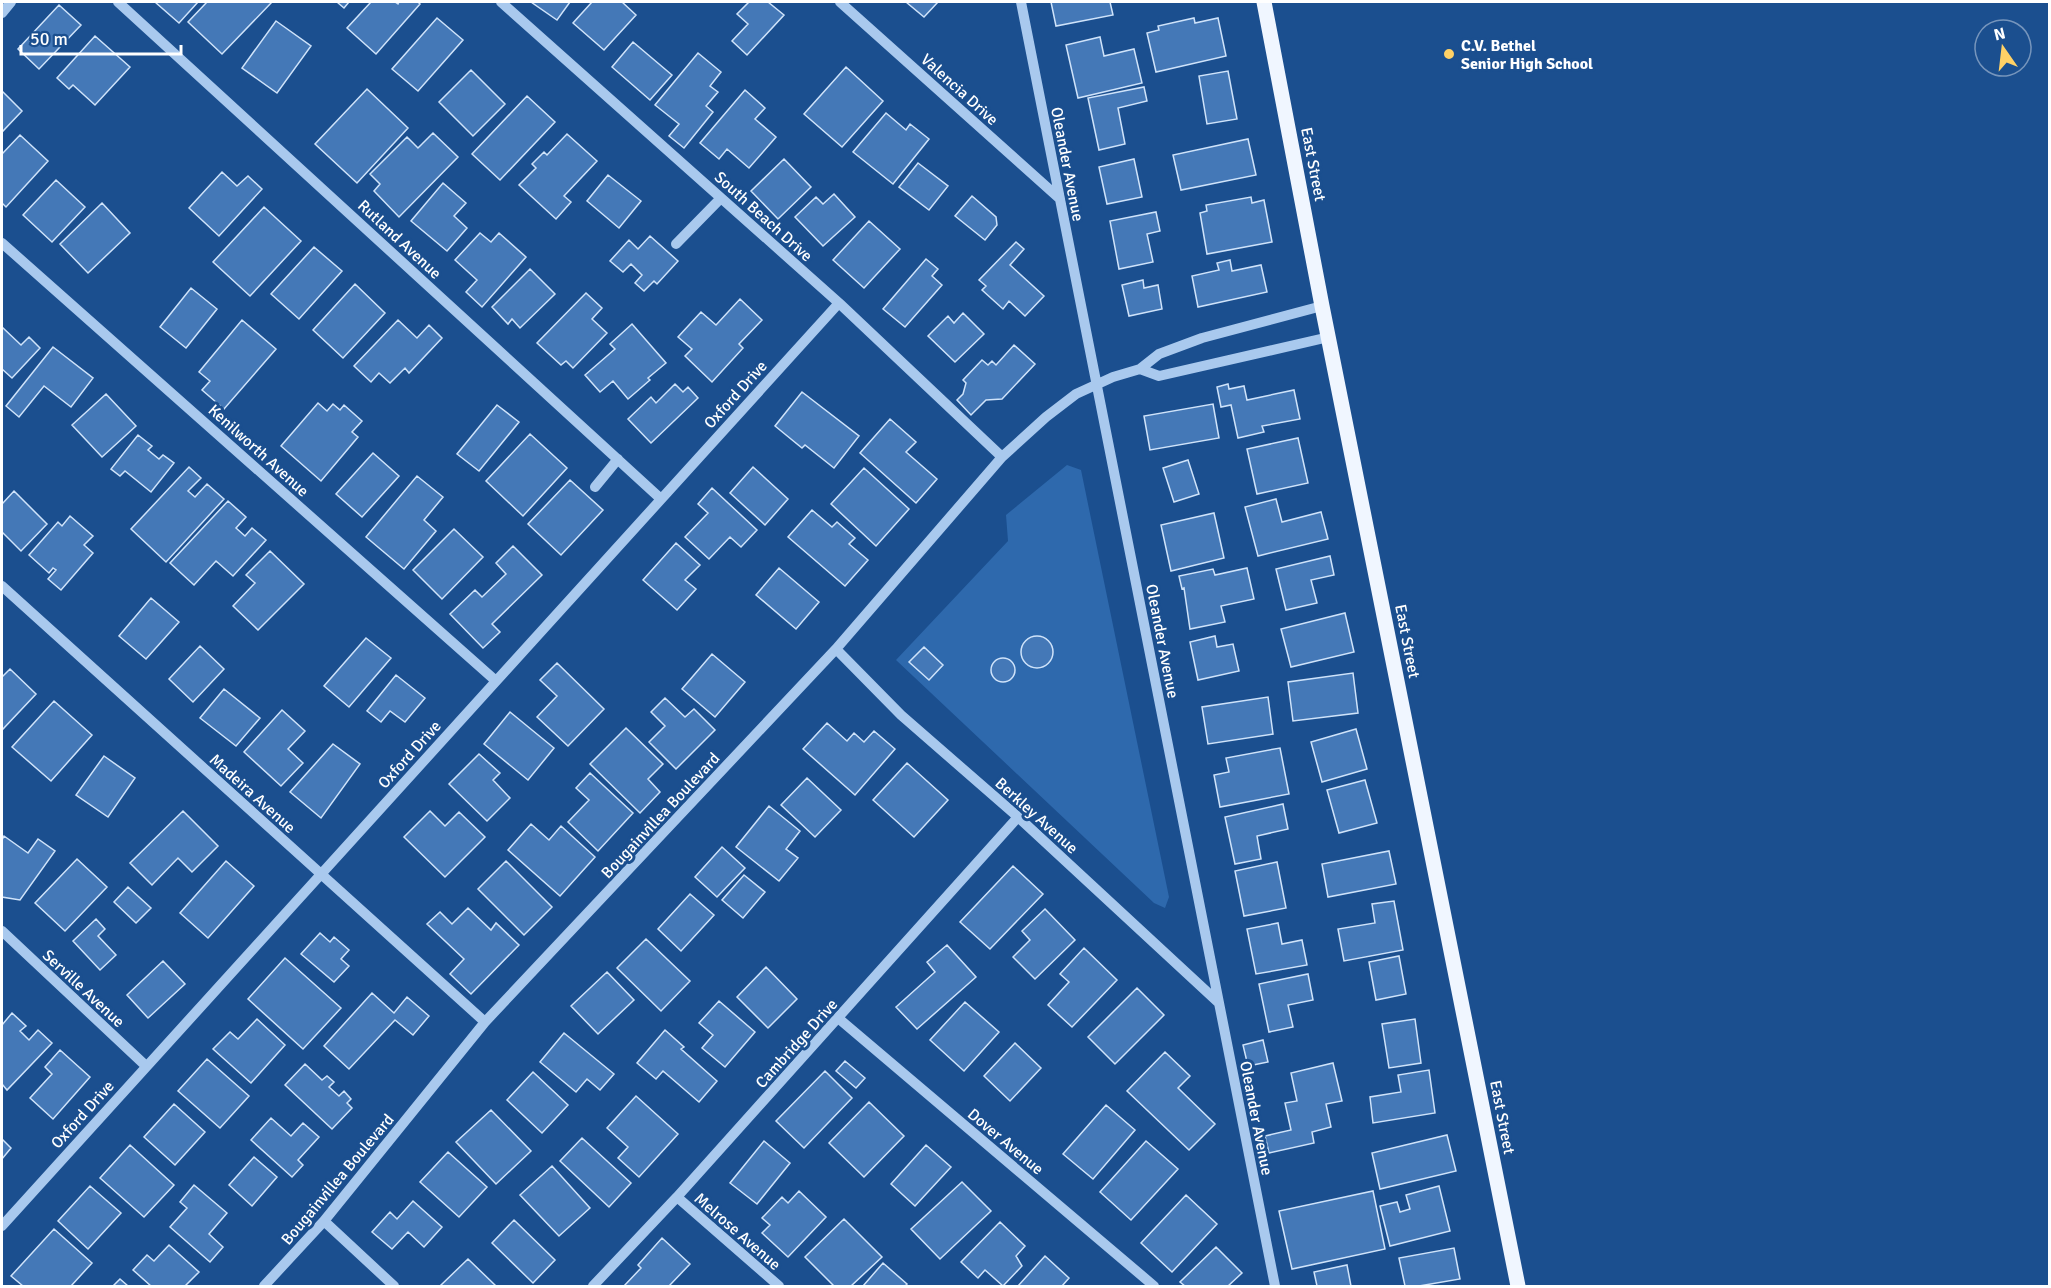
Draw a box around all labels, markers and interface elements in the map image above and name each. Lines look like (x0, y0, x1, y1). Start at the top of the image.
scale bar (21, 18, 182, 56)
north arrow (1973, 18, 2033, 78)
text: N (1992, 23, 2007, 45)
text: 50 m (30, 28, 68, 50)
place label: C.V. Bethel Senior High School (1461, 36, 1593, 74)
marker: C.V. Bethel Senior High School (1442, 47, 1456, 61)
street label: Valencia Drive (916, 50, 1002, 130)
street label: Oleander Avenue (1046, 105, 1088, 223)
street label: East Street (1296, 126, 1330, 203)
street label: South Beach Drive (710, 167, 817, 266)
street label: Rutland Avenue (353, 196, 445, 284)
street label: Oxford Drive (700, 356, 772, 433)
street label: Kenilworth Avenue (204, 400, 313, 501)
street label: Oleander Avenue (1141, 582, 1183, 700)
street label: East Street (1390, 603, 1424, 680)
street label: Oxford Drive (374, 716, 446, 793)
street label: Bougainvillea Boulevard (597, 749, 724, 883)
street label: Madeira Avenue (205, 750, 300, 838)
street label: Berkley Avenue (991, 773, 1082, 858)
street label: Serville Avenue (38, 946, 129, 1032)
street label: Cambridge Drive (751, 995, 842, 1093)
street label: Oleander Avenue (1235, 1059, 1277, 1177)
street label: Oxford Drive (47, 1076, 119, 1153)
street label: East Street (1485, 1079, 1519, 1156)
street label: Dover Avenue (963, 1104, 1047, 1179)
street label: Bougainvillea Boulevard (277, 1110, 398, 1249)
street label: Melrose Avenue (690, 1189, 785, 1275)

